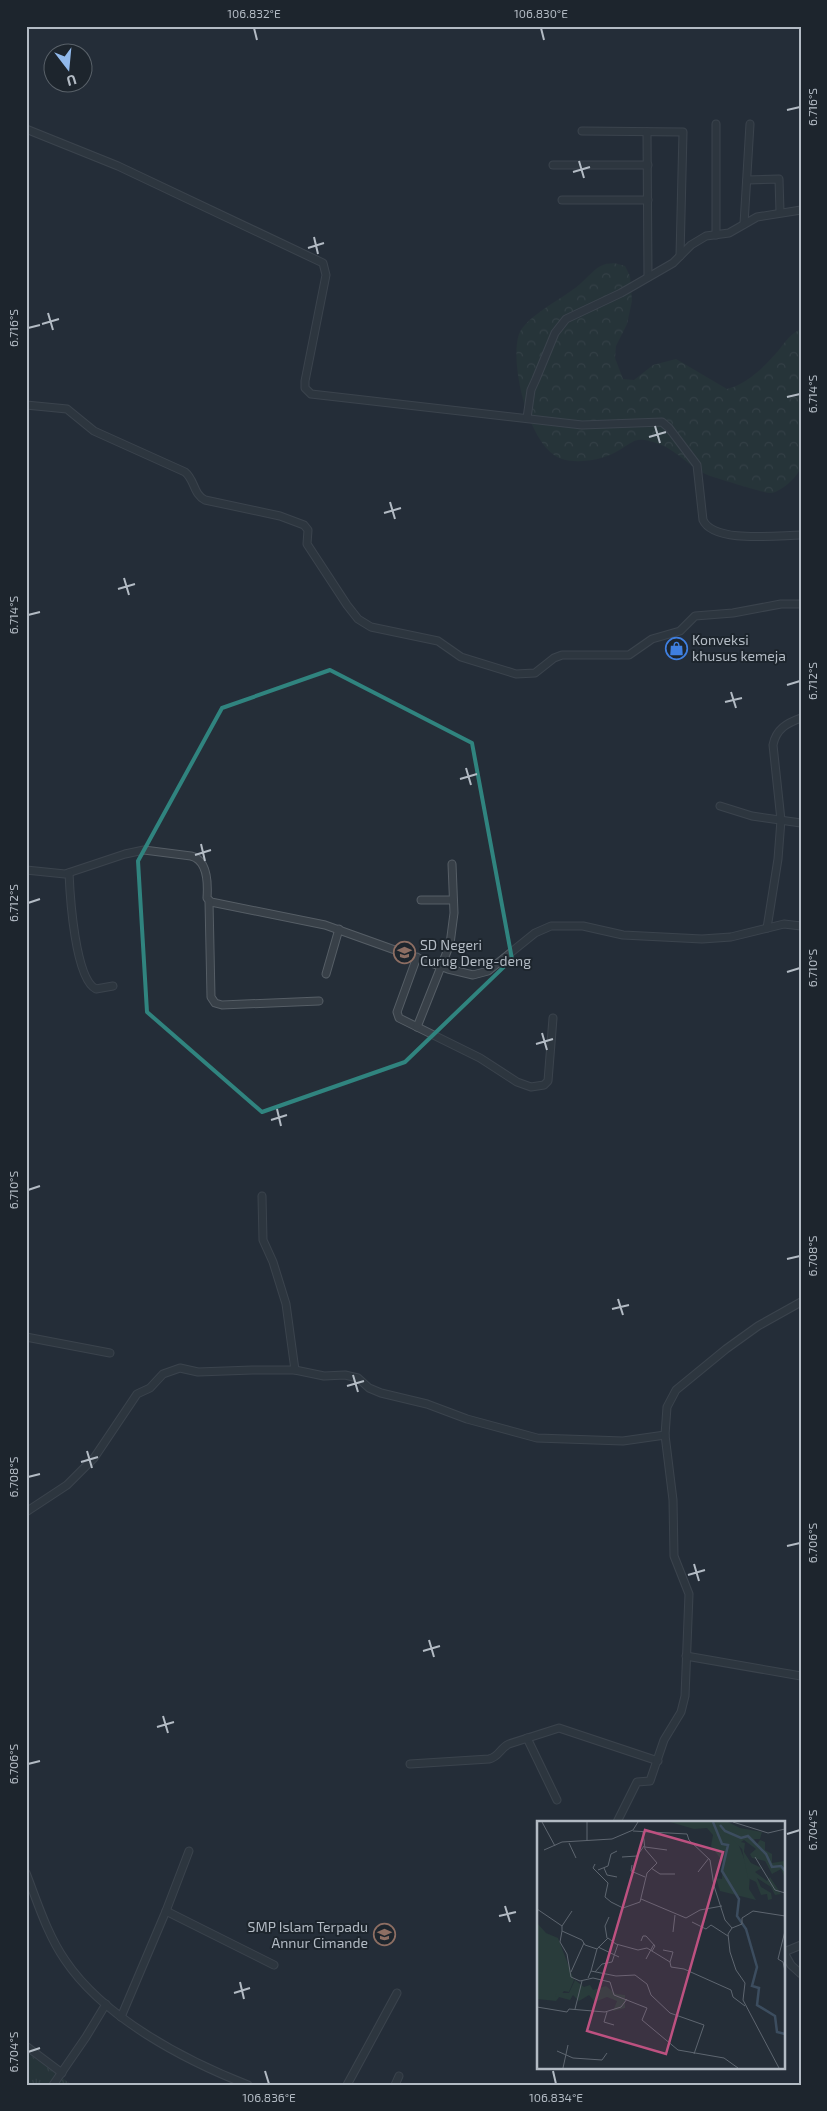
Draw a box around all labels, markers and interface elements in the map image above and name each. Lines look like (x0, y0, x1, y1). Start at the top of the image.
text: 106.832°E (227, 6, 281, 20)
text: 106.830°E (514, 6, 568, 20)
north arrow (42, 42, 92, 92)
text: U (65, 71, 79, 90)
text: 6.716°S (805, 88, 819, 126)
text: 6.716°S (6, 309, 20, 347)
text: 6.714°S (805, 374, 819, 413)
text: 6.714°S (6, 595, 20, 634)
place label: Konveksi khusus kemeja (692, 631, 786, 664)
shop icon: Konveksi khusus kemeja (664, 636, 688, 660)
text: 6.712°S (805, 662, 819, 700)
text: 6.712°S (6, 884, 20, 922)
place label: SD Negeri Curug Deng-deng (420, 936, 531, 969)
school or university icon: SD Negeri Curug Deng-deng (392, 941, 416, 965)
text: 6.710°S (805, 949, 819, 987)
text: 6.710°S (6, 1171, 20, 1209)
text: 6.708°S (805, 1235, 819, 1276)
text: 6.708°S (6, 1456, 20, 1497)
text: 6.706°S (805, 1522, 819, 1563)
text: 6.706°S (6, 1743, 20, 1784)
text: 6.704°S (805, 1809, 819, 1851)
inset map (537, 1821, 784, 2068)
place label: SMP Islam Terpadu Annur Cimande (248, 1918, 368, 1951)
school or university icon: SMP Islam Terpadu Annur Cimande (372, 1923, 396, 1947)
text: 6.704°S (6, 2031, 20, 2073)
text: 106.836°E (242, 2090, 296, 2104)
text: 106.834°E (529, 2090, 583, 2104)

